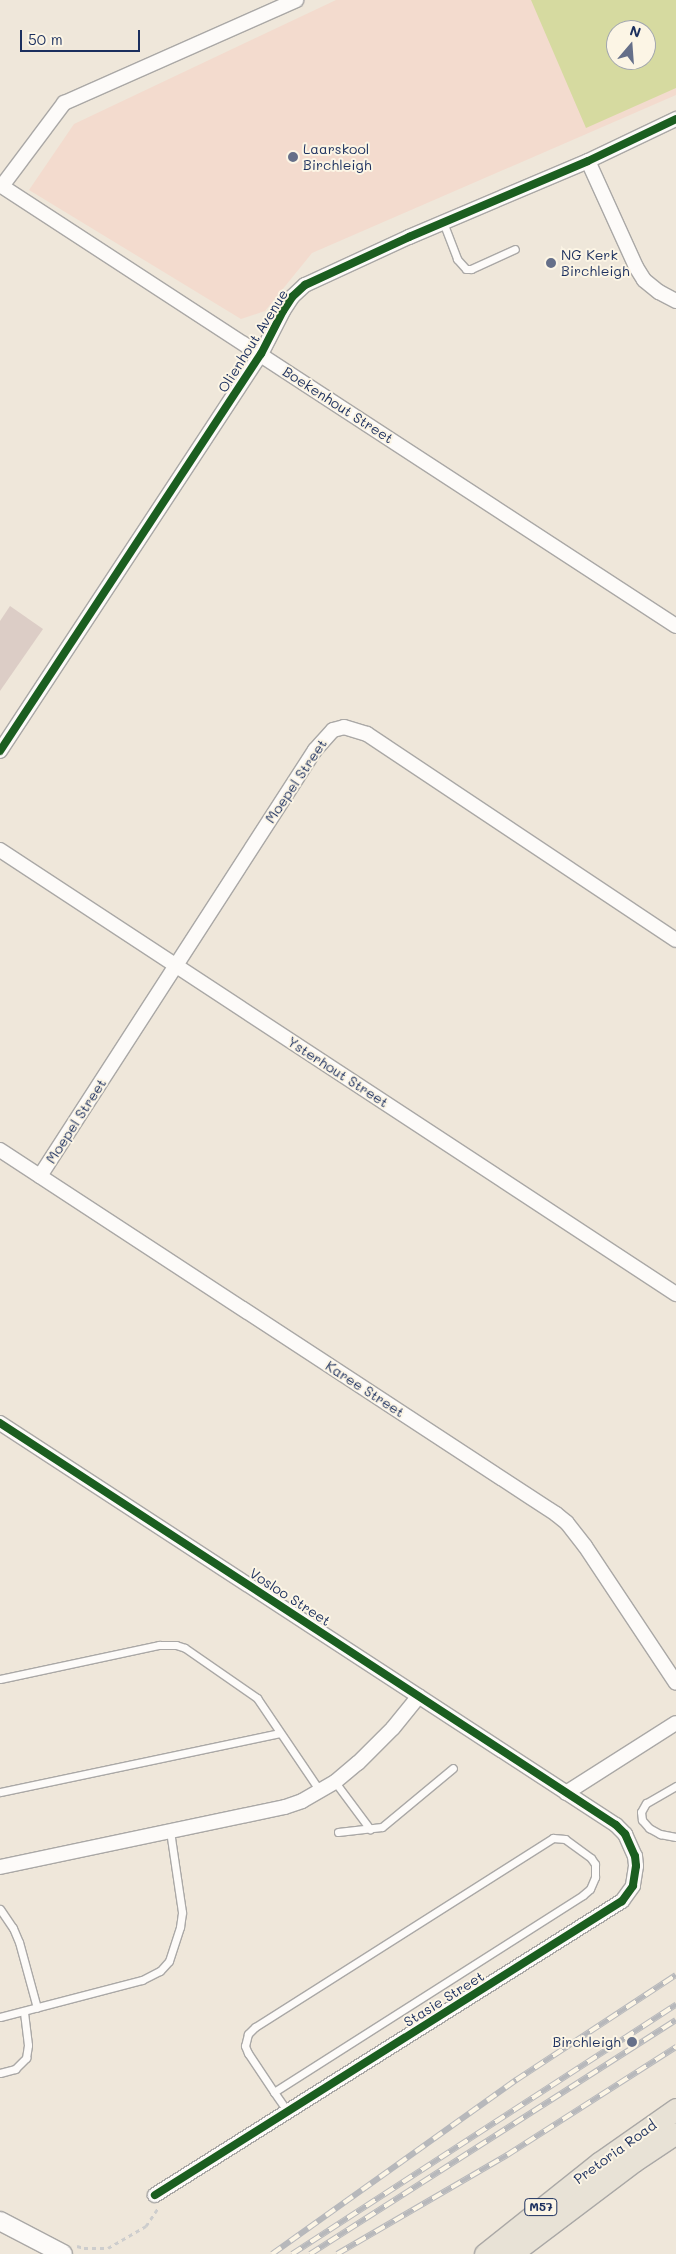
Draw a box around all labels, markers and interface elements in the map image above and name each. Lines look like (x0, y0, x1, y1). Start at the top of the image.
scale bar (22, 20, 142, 52)
north arrow (606, 20, 656, 70)
text: N (627, 21, 643, 42)
text: 50 m (28, 29, 63, 49)
place label: Laarskool Birchleigh (303, 141, 372, 174)
marker: Laarskool Birchleigh (287, 151, 299, 163)
place label: NG Kerk Birchleigh (561, 247, 630, 280)
marker: NG Kerk Birchleigh (545, 257, 557, 269)
street label: Olienhout Avenue (215, 286, 291, 396)
street label: Boekenhout Street (280, 363, 396, 447)
street label: Moepel Street (262, 736, 330, 826)
street label: Ysterhout Street (284, 1033, 392, 1111)
street label: Moepel Street (42, 1075, 110, 1167)
street label: Karee Street (322, 1357, 408, 1421)
street label: Vosloo Street (246, 1565, 334, 1629)
street label: Stasie Street (401, 1968, 487, 2030)
place label: Birchleigh (552, 2034, 621, 2050)
marker: Birchleigh (625, 2035, 639, 2049)
street label: Pretoria Road (570, 2116, 660, 2188)
road number: M57 (524, 2198, 558, 2216)

